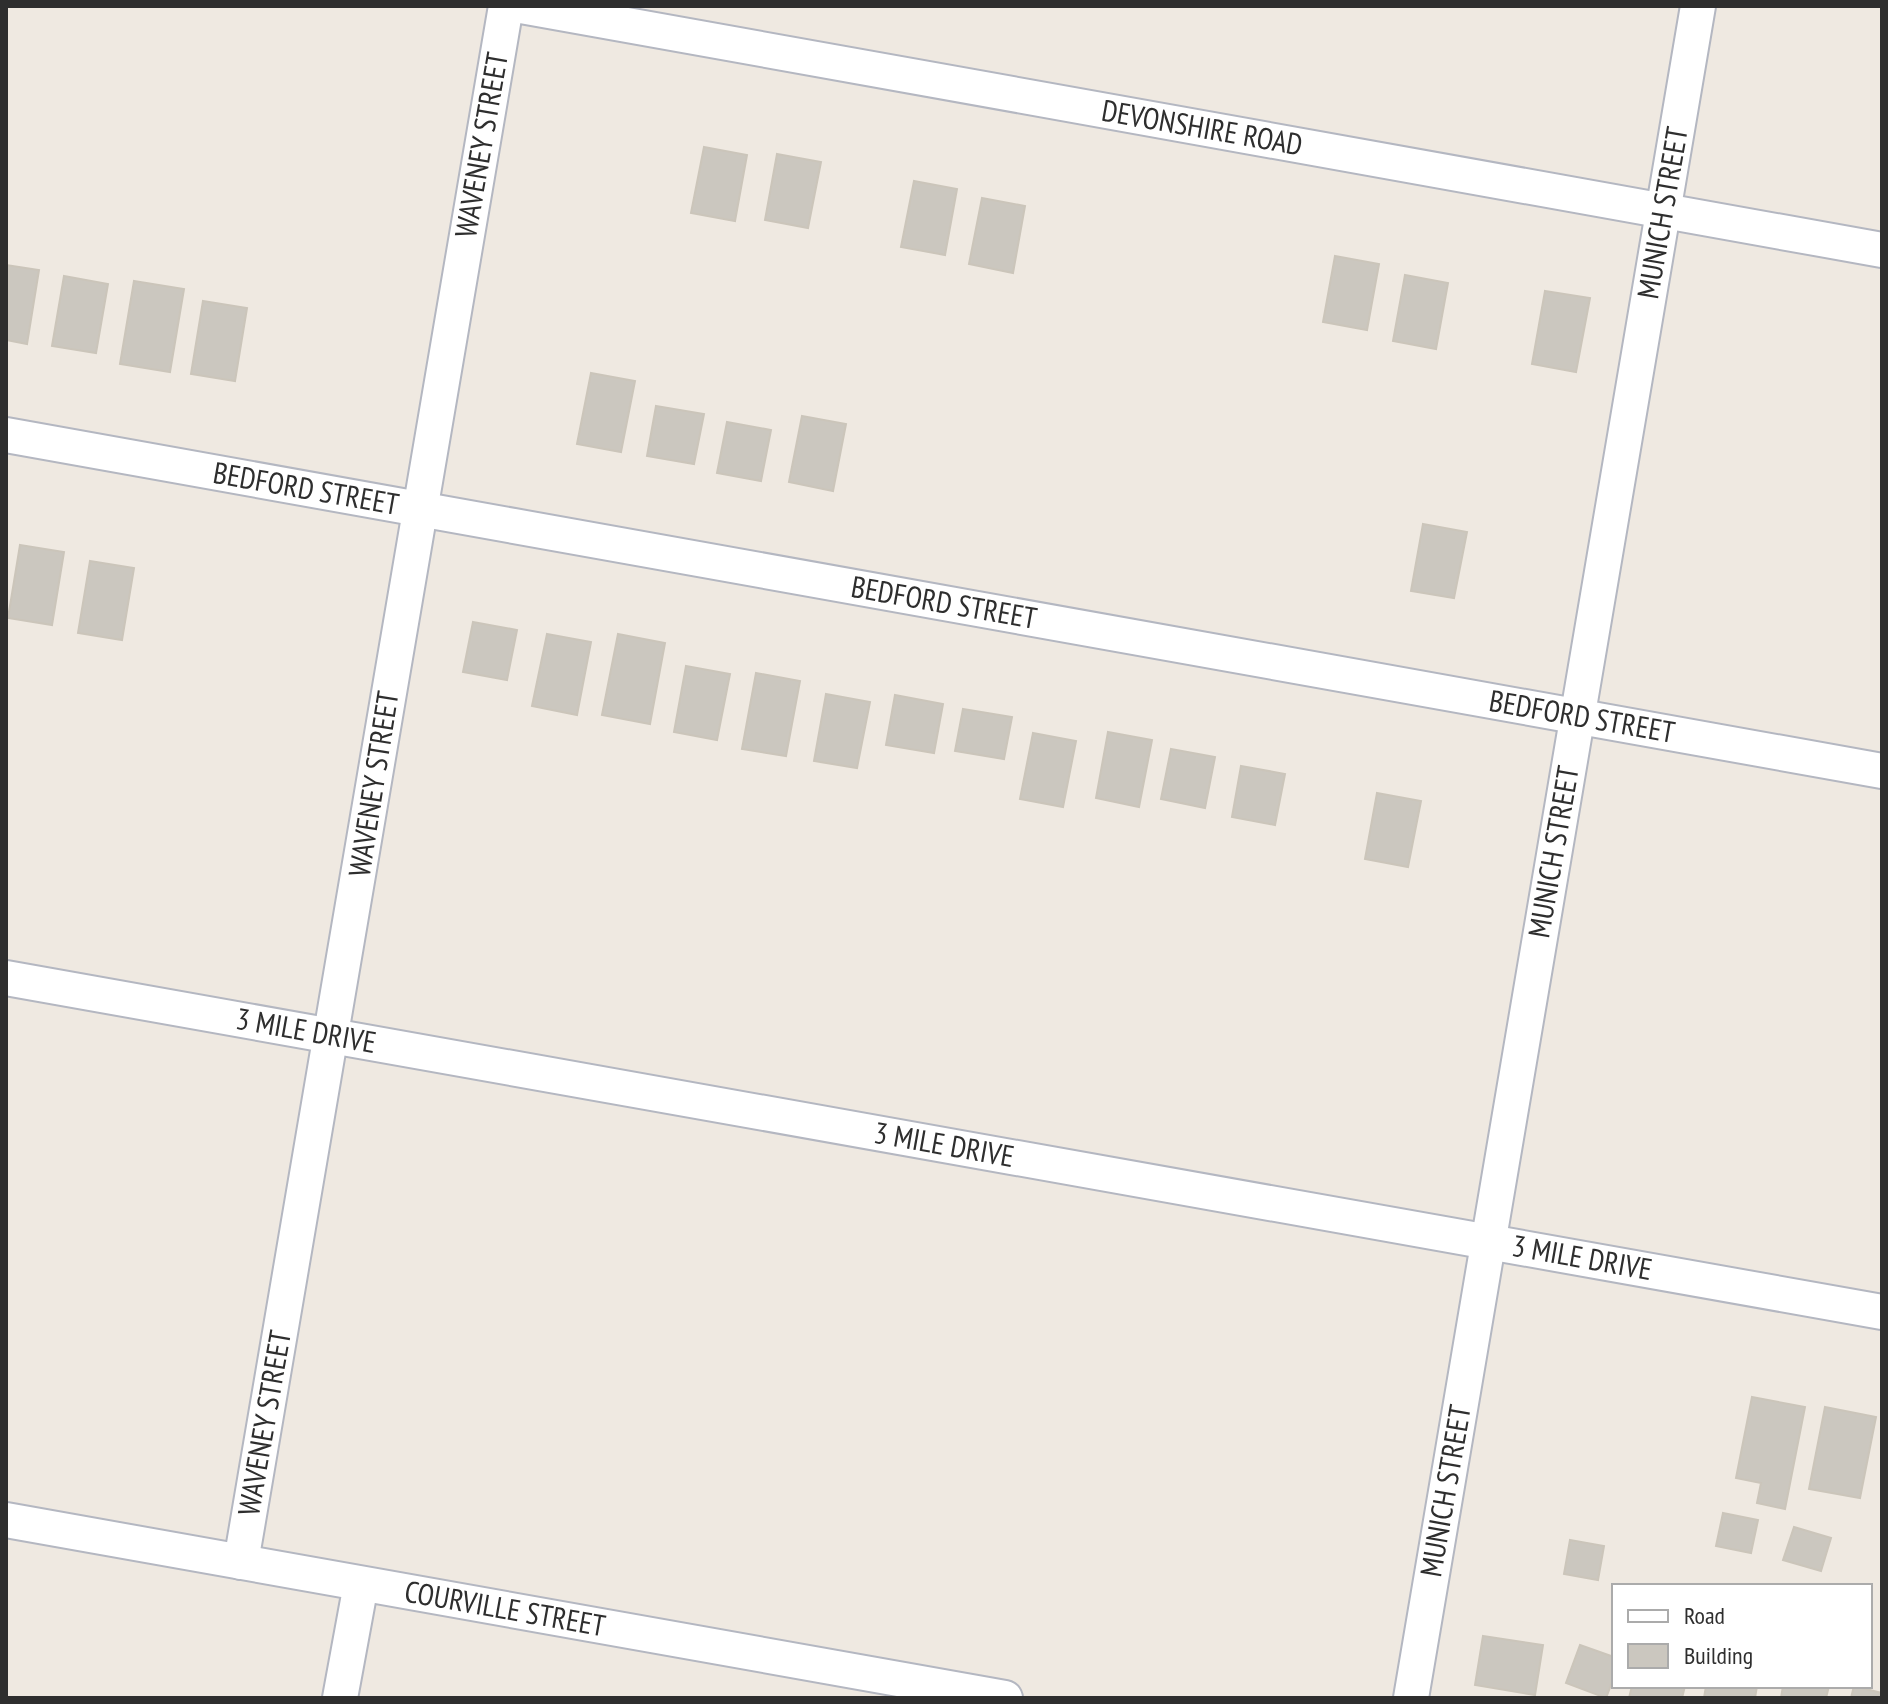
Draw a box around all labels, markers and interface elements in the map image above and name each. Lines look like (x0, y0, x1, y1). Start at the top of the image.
street label: WAVENEY STREET (445, 49, 516, 240)
street label: DEVONSHIRE ROAD (1099, 90, 1306, 163)
street label: MUNICH STREET (1627, 124, 1696, 302)
street label: BEDFORD STREET (210, 452, 402, 523)
street label: BEDFORD STREET (848, 566, 1040, 637)
street label: BEDFORD STREET (1486, 680, 1678, 751)
street label: WAVENEY STREET (339, 688, 406, 879)
street label: MUNICH STREET (1518, 763, 1587, 941)
street label: 3 MILE DRIVE (233, 998, 379, 1061)
street label: 3 MILE DRIVE (871, 1112, 1017, 1175)
street label: 3 MILE DRIVE (1509, 1225, 1655, 1288)
street label: WAVENEY STREET (228, 1327, 299, 1518)
street label: MUNICH STREET (1410, 1402, 1479, 1580)
street label: COURVILLE STREET (402, 1571, 609, 1644)
legend (1612, 1584, 1872, 1688)
text: Road (1684, 1600, 1725, 1631)
text: Building (1684, 1640, 1753, 1671)

